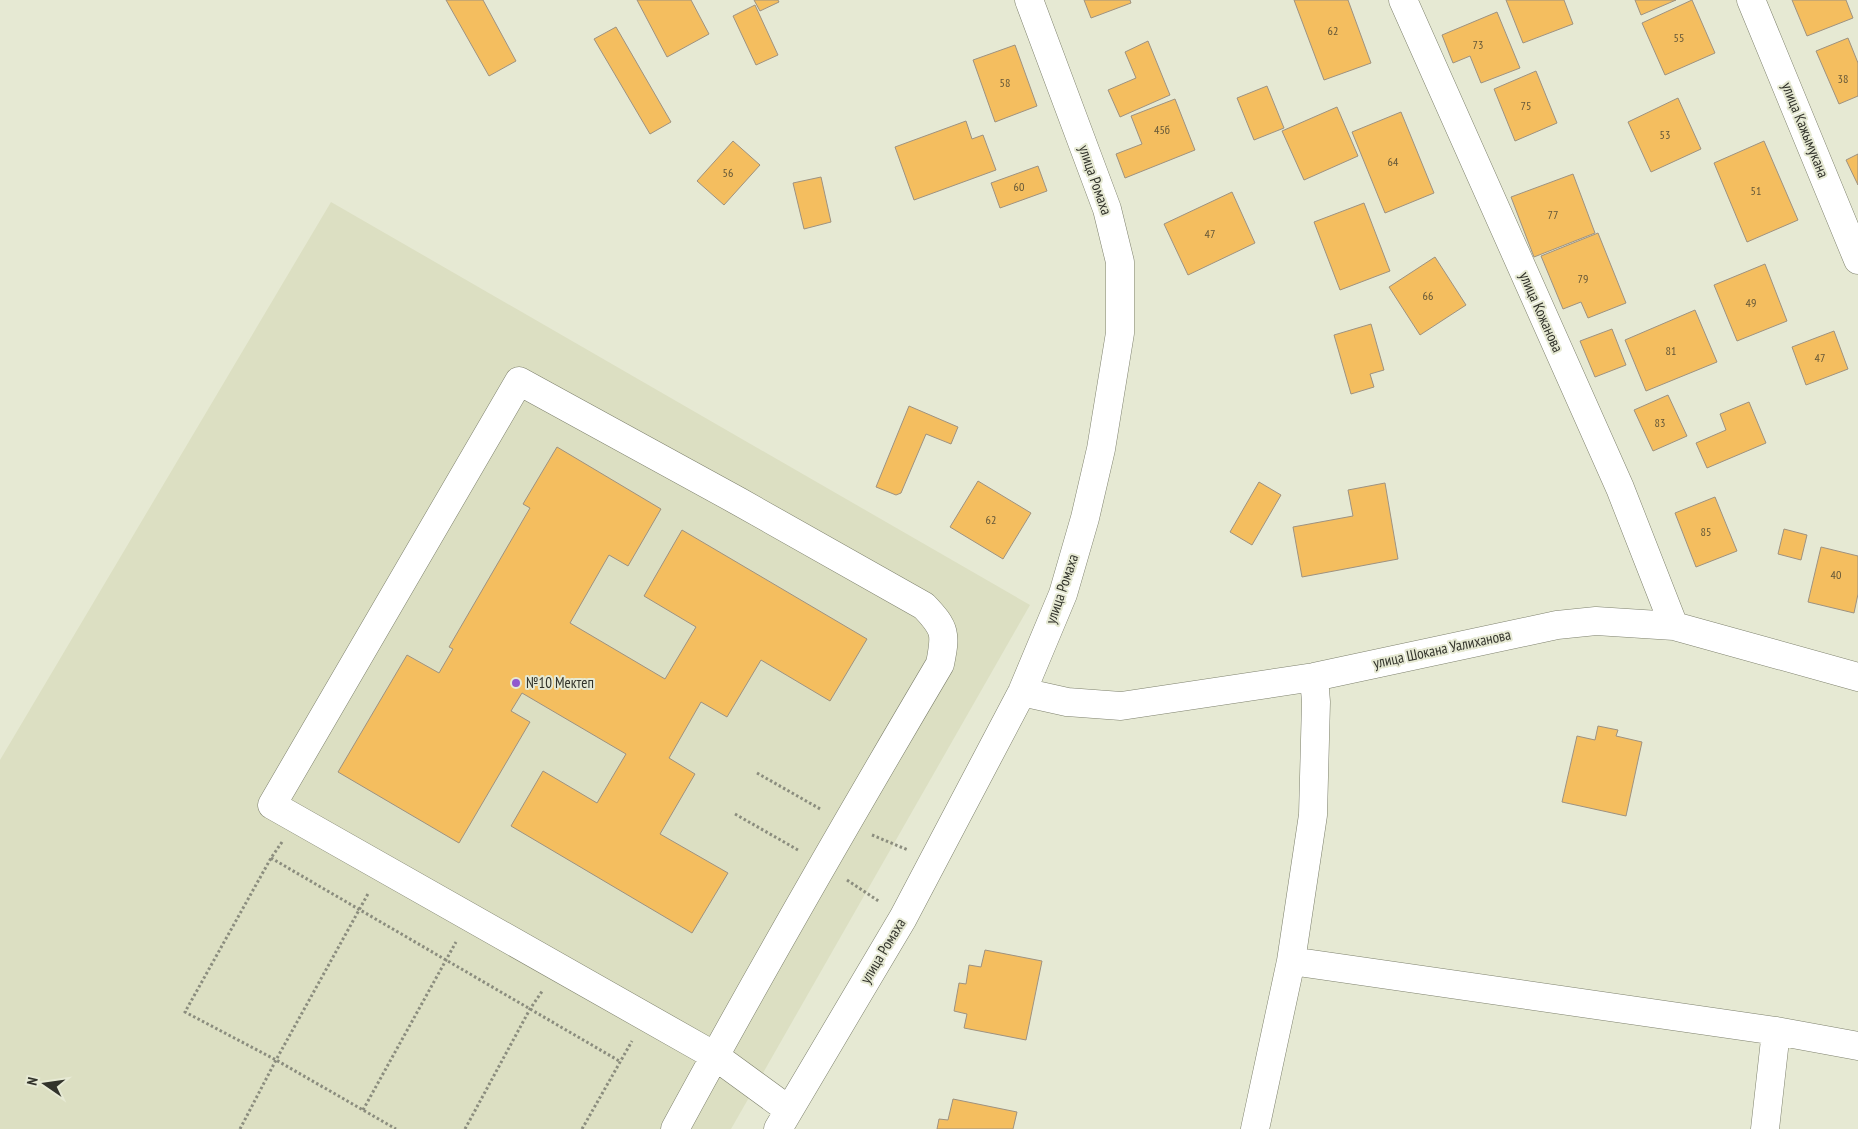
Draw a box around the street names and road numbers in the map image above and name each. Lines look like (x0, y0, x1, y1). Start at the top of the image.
street label: улица Кажымукана (1778, 79, 1833, 180)
street label: улица Ромаха (1075, 142, 1116, 217)
street label: улица Кожанова (1515, 269, 1568, 355)
street label: улица Ромаха (1041, 551, 1082, 626)
street label: улица Шокана Уалиханова (1371, 625, 1512, 672)
street label: улица Ромаха (856, 915, 909, 987)

